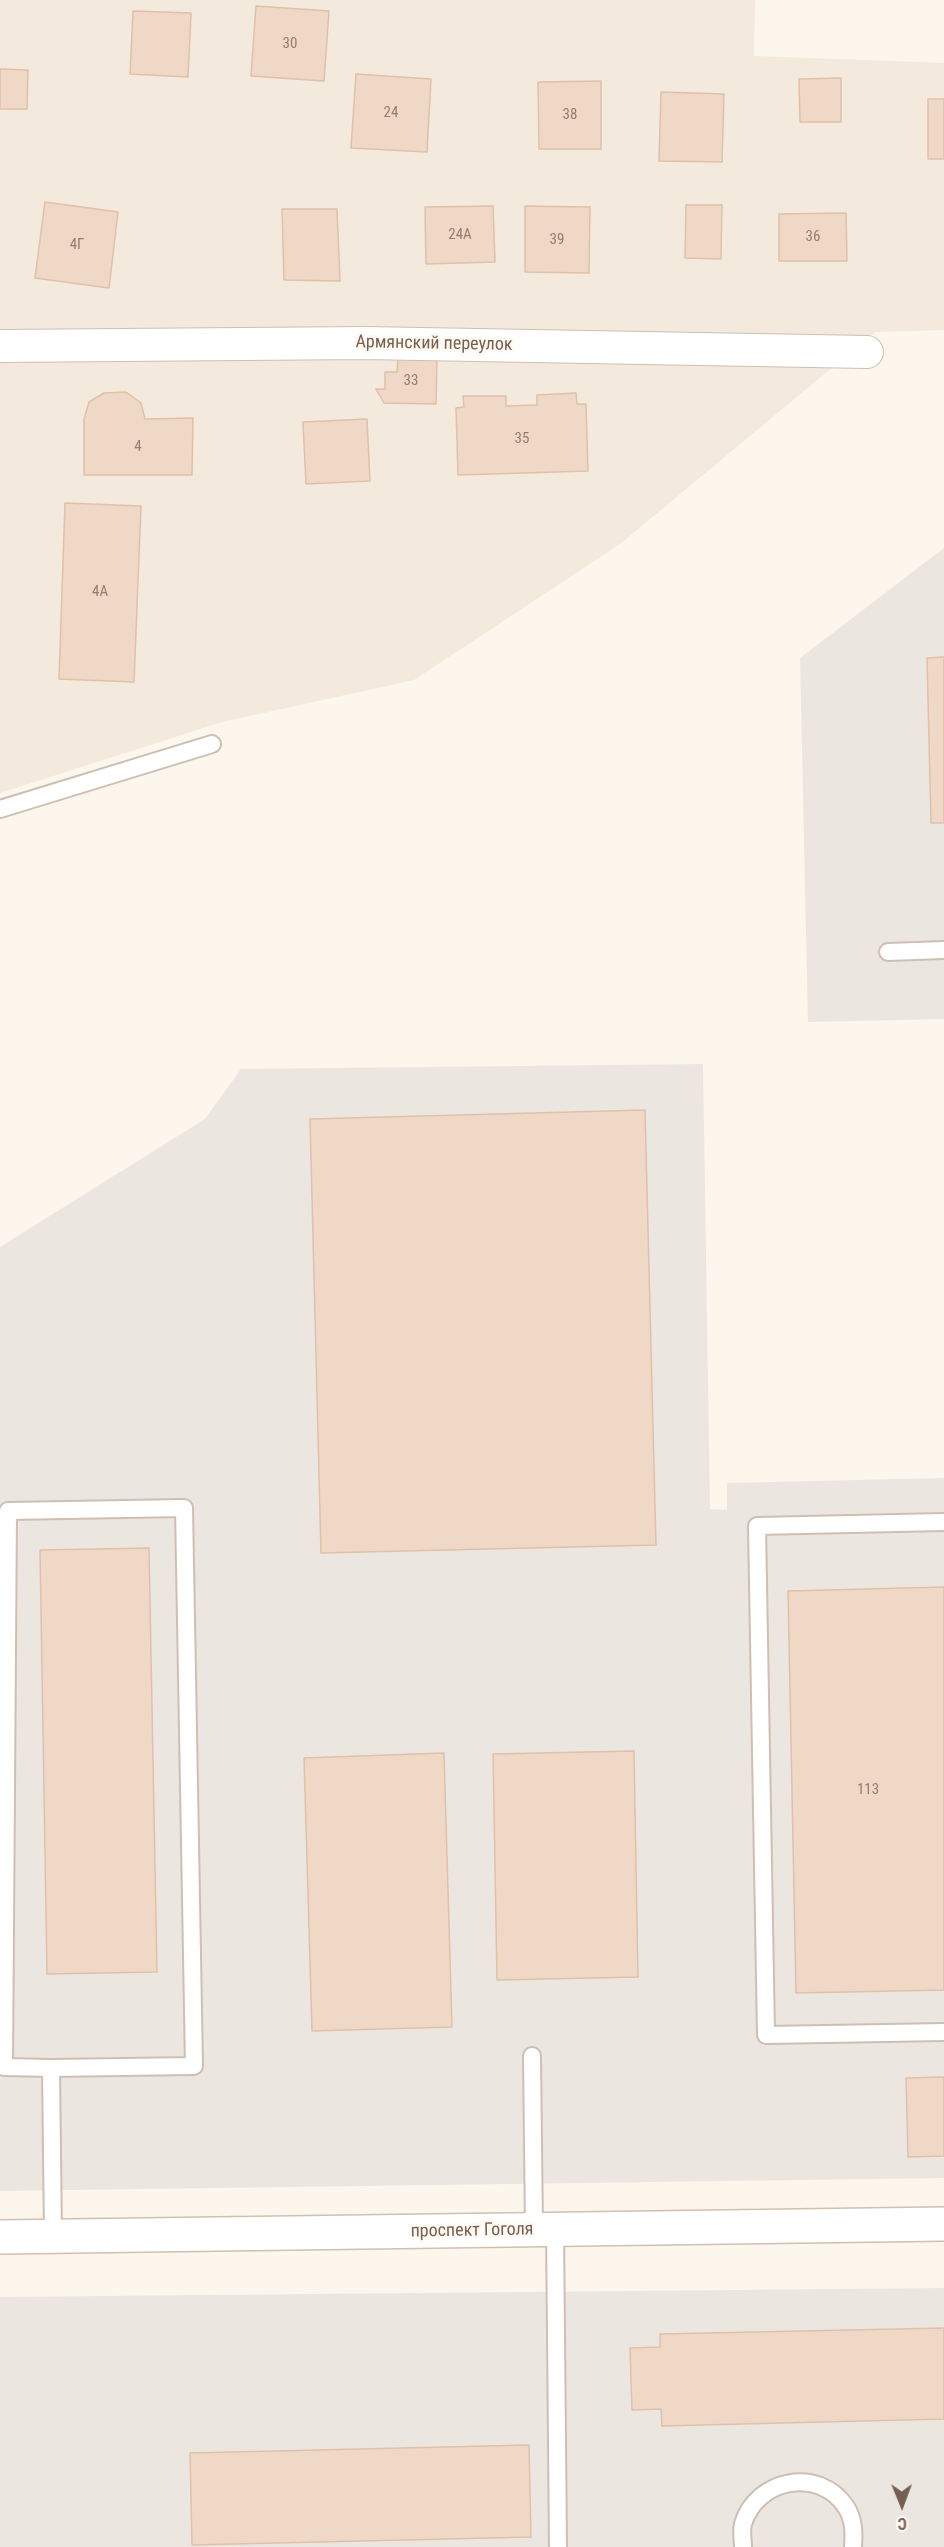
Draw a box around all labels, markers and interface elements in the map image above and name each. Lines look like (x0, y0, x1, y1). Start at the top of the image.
house number: 30 (283, 35, 297, 53)
house number: 24 (384, 104, 398, 122)
house number: 38 (563, 106, 577, 124)
house number: 24А (448, 226, 472, 244)
house number: 36 (806, 228, 820, 246)
house number: 39 (550, 231, 564, 249)
house number: 4Г (70, 236, 84, 254)
street label: Армянский переулок (355, 332, 513, 356)
house number: 33 (404, 372, 418, 390)
house number: 35 (515, 430, 529, 448)
house number: 4 (134, 438, 142, 456)
house number: 4А (92, 583, 108, 601)
house number: 113 (857, 1781, 879, 1799)
street label: проспект Гоголя (410, 2219, 534, 2243)
north arrow (872, 2475, 932, 2535)
text: С (898, 2514, 907, 2533)

